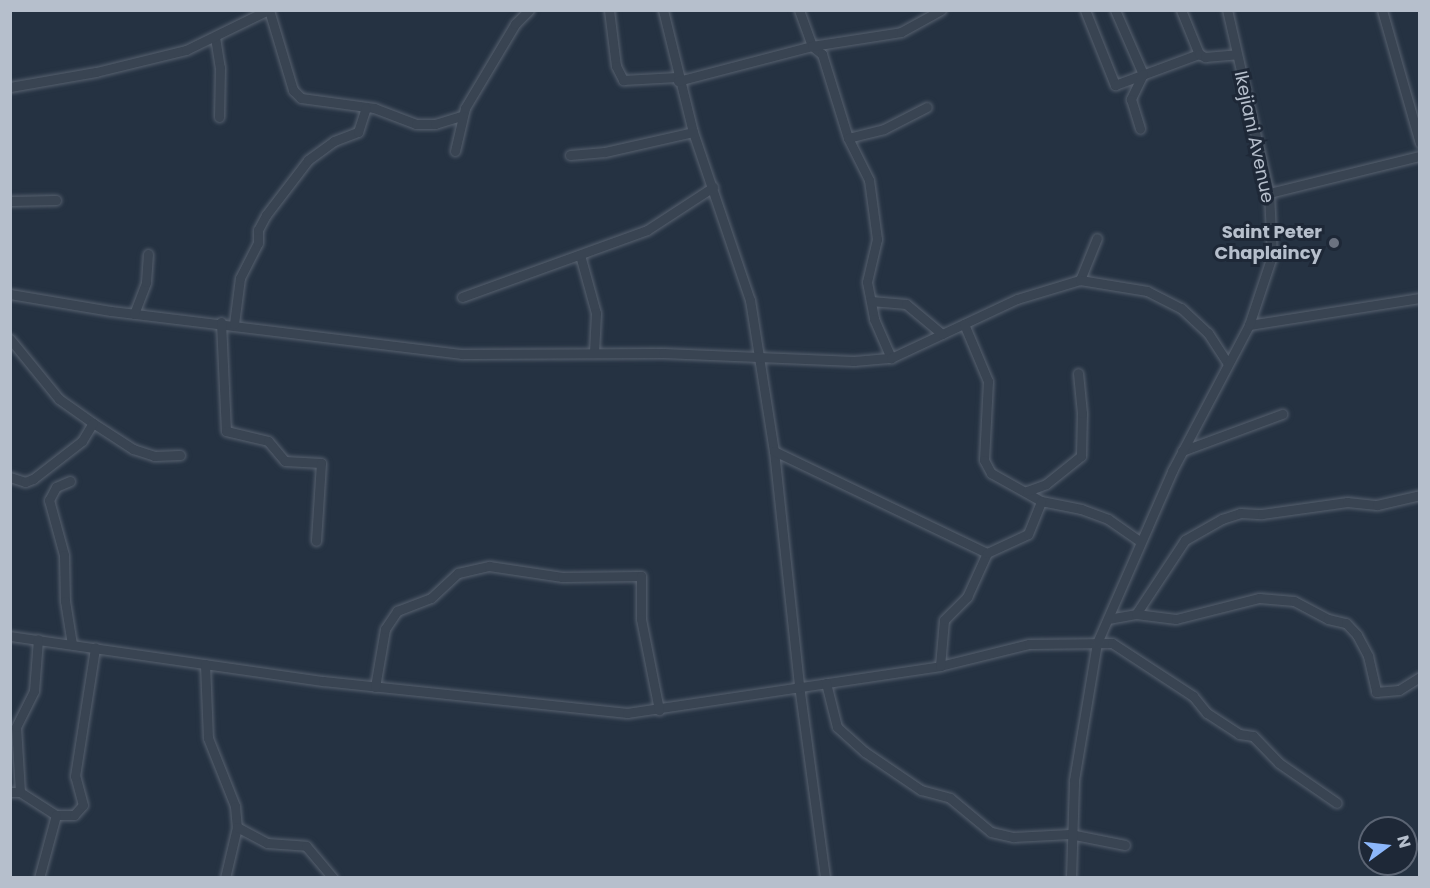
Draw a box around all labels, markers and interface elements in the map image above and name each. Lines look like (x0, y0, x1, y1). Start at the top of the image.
street label: Ikejiani Avenue (1229, 69, 1279, 205)
place label: Saint Peter Chaplaincy (1214, 222, 1322, 264)
marker: Saint Peter Chaplaincy (1327, 236, 1341, 250)
north arrow (1358, 816, 1418, 876)
text: N (1391, 833, 1417, 851)

